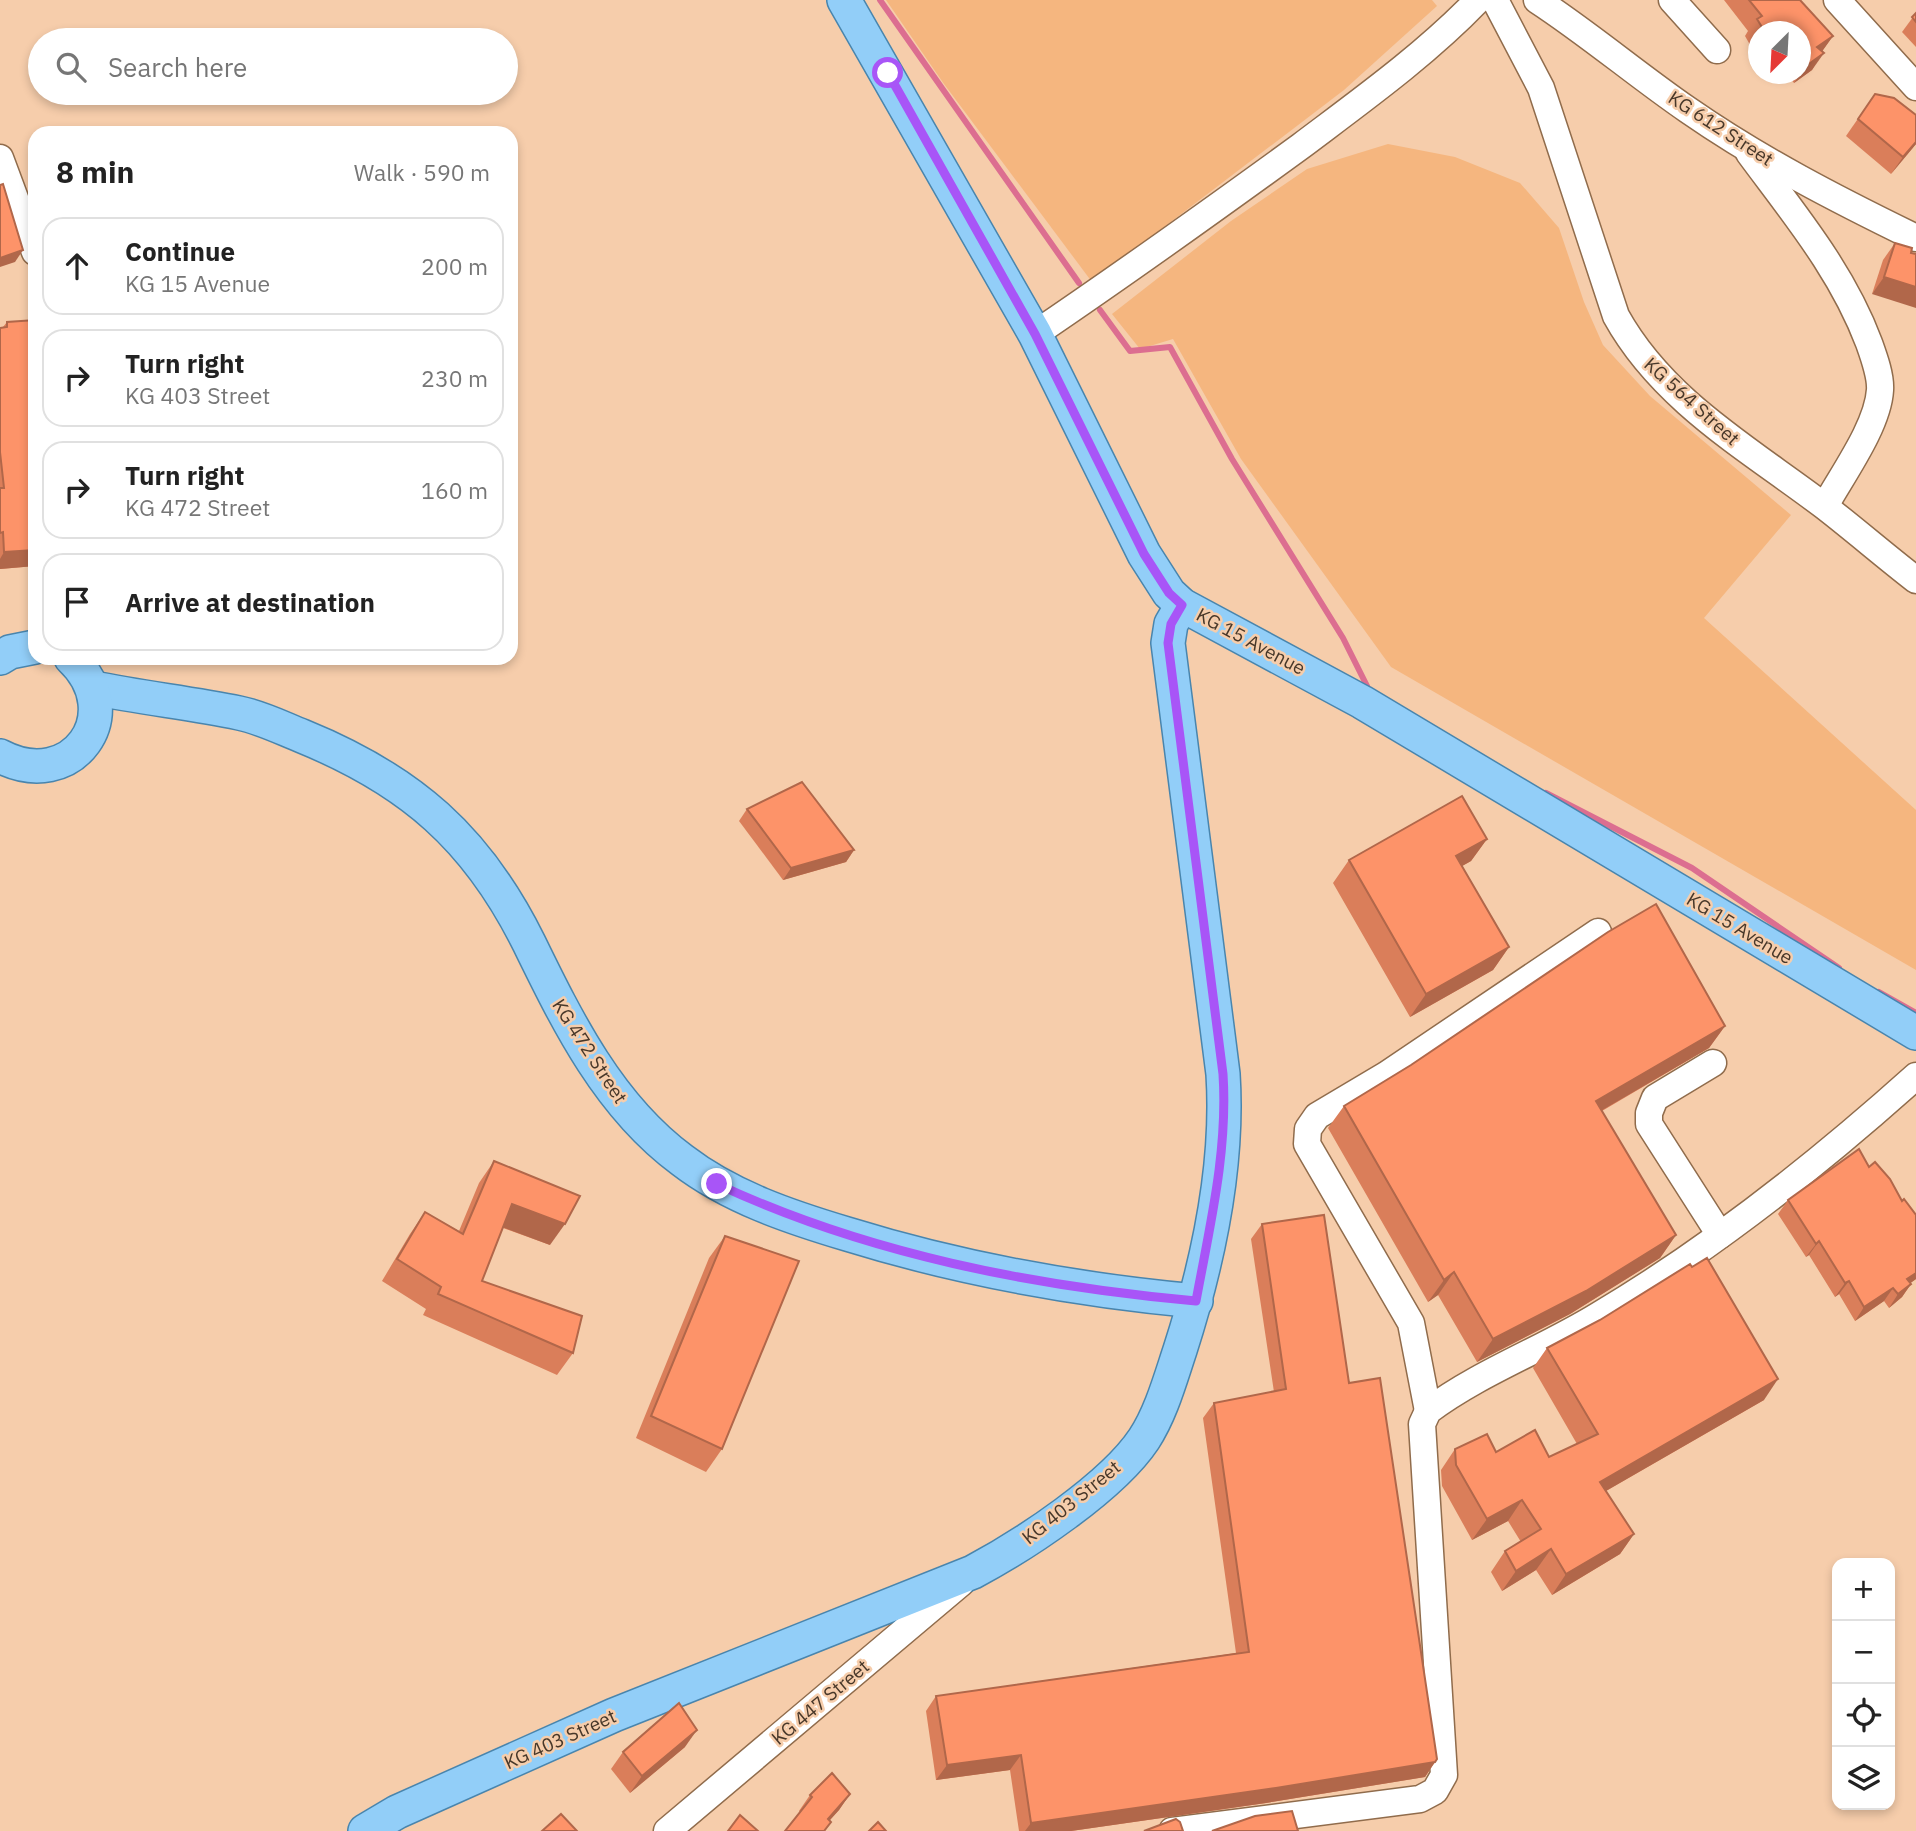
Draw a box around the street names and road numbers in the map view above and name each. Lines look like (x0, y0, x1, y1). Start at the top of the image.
street label: KG 612 Street (1664, 85, 1778, 171)
street label: KG 564 Street (1639, 352, 1745, 450)
street label: KG 15 Avenue (1192, 602, 1310, 680)
street label: KG 15 Avenue (1682, 887, 1798, 969)
street label: KG 472 Street (547, 994, 633, 1108)
street label: KG 403 Street (1017, 1455, 1125, 1549)
street label: KG 447 Street (766, 1654, 874, 1750)
street label: KG 403 Street (500, 1704, 620, 1774)

